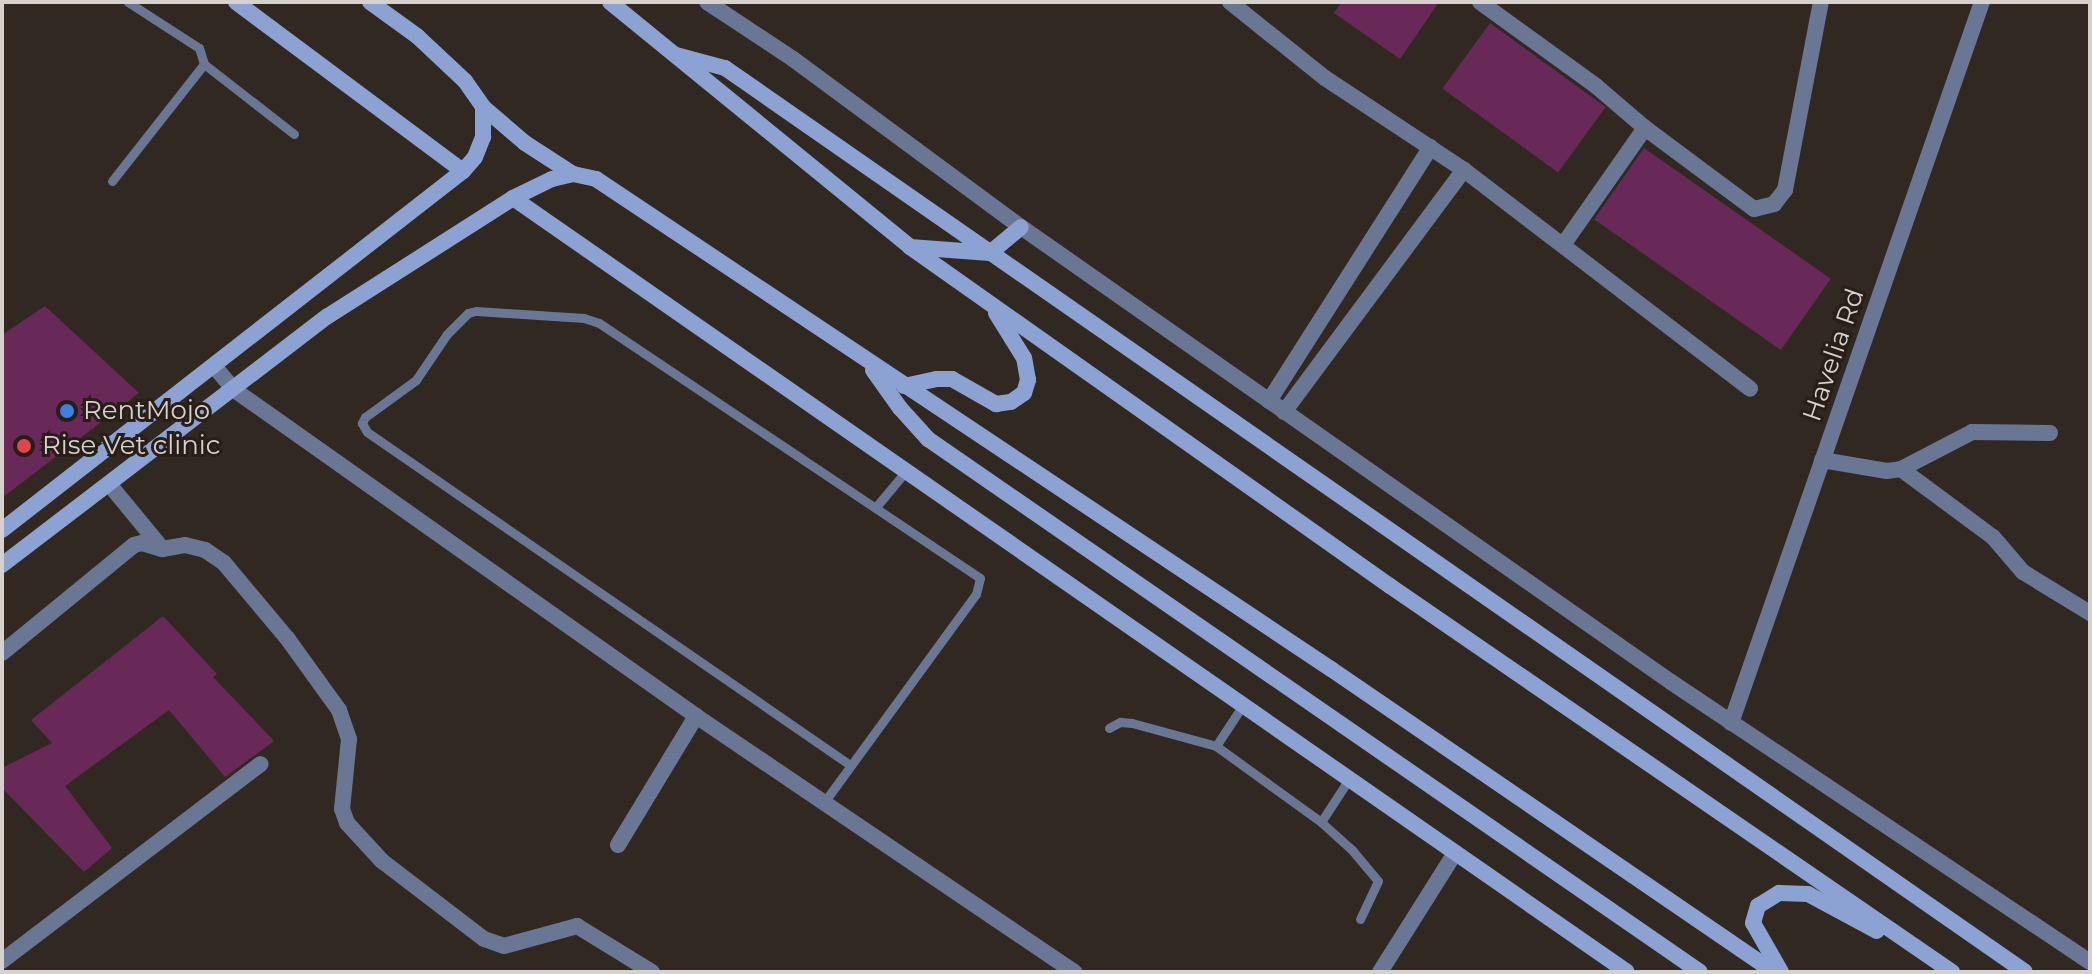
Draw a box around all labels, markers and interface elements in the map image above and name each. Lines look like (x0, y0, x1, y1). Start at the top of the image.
street label: Havelia Rd (1797, 285, 1871, 425)
place label: RentMojo (83, 395, 210, 427)
marker: RentMojo (58, 402, 76, 420)
place label: Rise Vet clinic (42, 430, 220, 462)
marker: Rise Vet clinic (13, 435, 35, 457)

